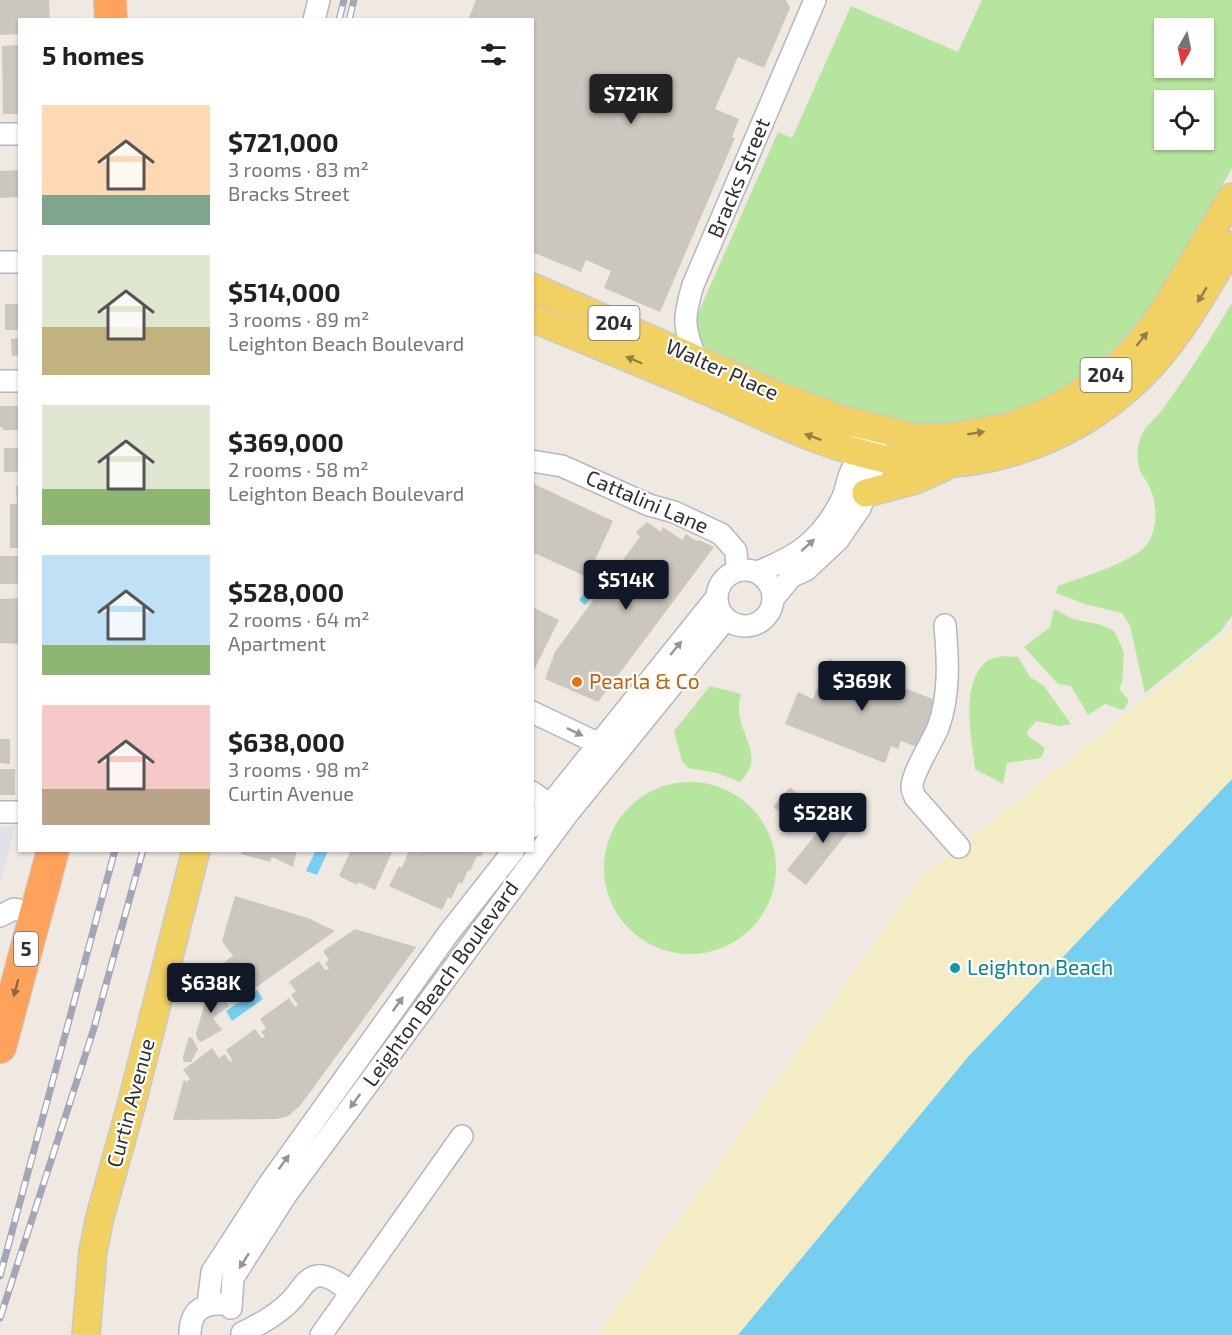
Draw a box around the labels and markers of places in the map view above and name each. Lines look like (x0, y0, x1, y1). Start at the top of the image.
pin: $721K (589, 74, 673, 125)
pin: $514K (584, 560, 668, 611)
pin: $369K (820, 661, 904, 712)
place label: Pearla & Co (589, 668, 700, 693)
marker: Pearla & Co (570, 675, 584, 689)
pin: $528K (781, 793, 865, 844)
place label: Leighton Beach (967, 954, 1113, 979)
marker: Leighton Beach (948, 961, 962, 975)
pin: $638K (169, 963, 253, 1014)

